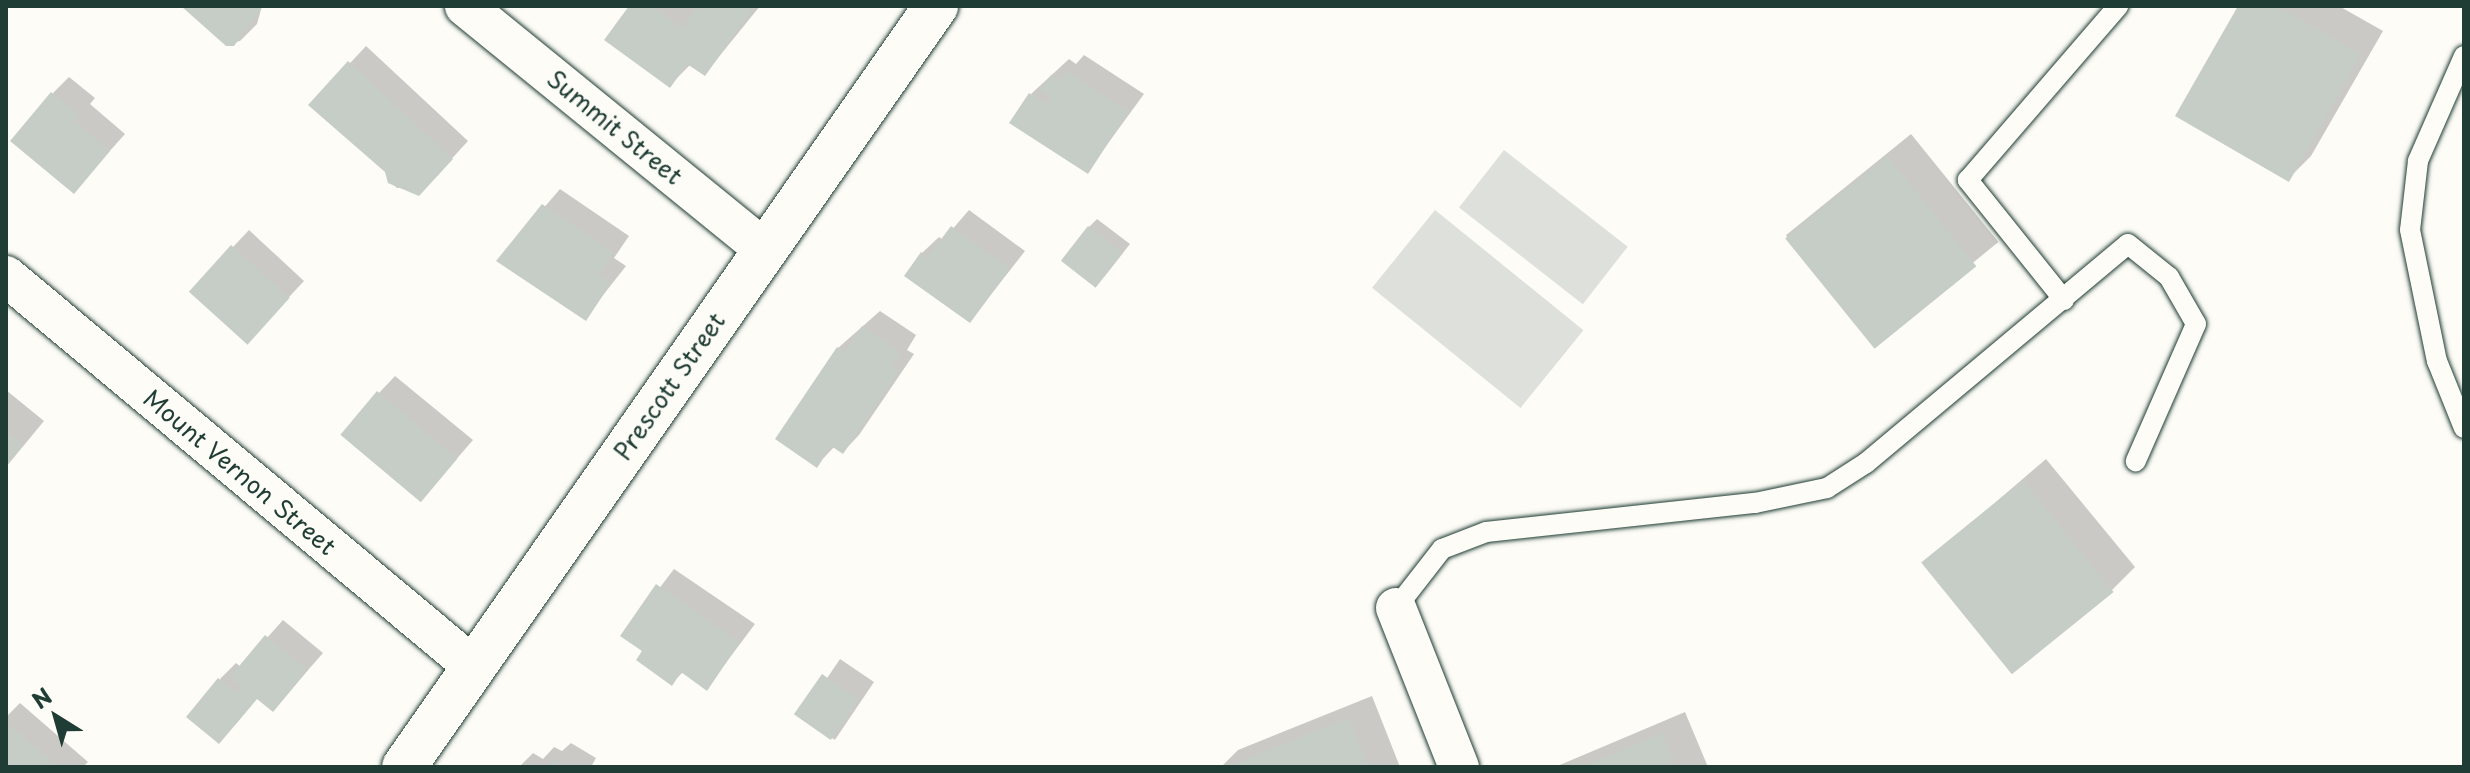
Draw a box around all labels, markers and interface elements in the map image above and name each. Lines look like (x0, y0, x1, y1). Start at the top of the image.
street label: Summit Street (540, 63, 690, 191)
street label: Prescott Street (607, 306, 731, 466)
street label: Mount Vernon Street (138, 383, 342, 561)
north arrow (16, 677, 96, 757)
text: N (24, 679, 58, 716)

